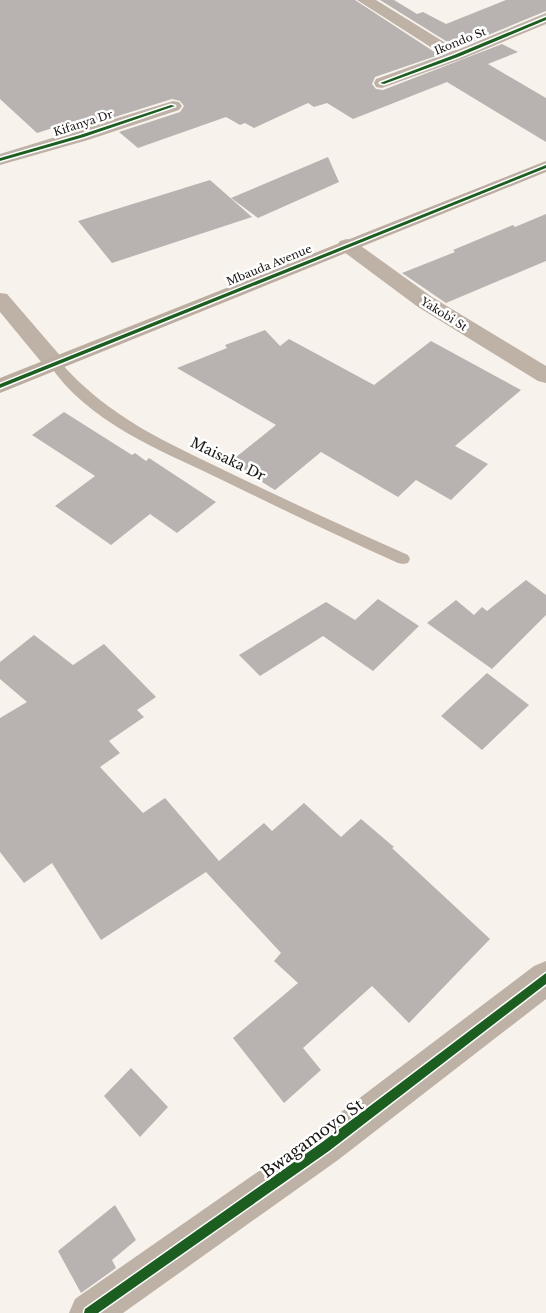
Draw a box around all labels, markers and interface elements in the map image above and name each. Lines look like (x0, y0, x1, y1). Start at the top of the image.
street label: Ikondo St (432, 24, 489, 58)
street label: Kifanya Dr (52, 107, 115, 139)
street label: Mbauda Avenue (224, 242, 314, 288)
street label: Yakobi St (417, 294, 470, 334)
street label: Maisaka Dr (188, 433, 269, 485)
street label: Bwagamoyo St (257, 1094, 367, 1182)

